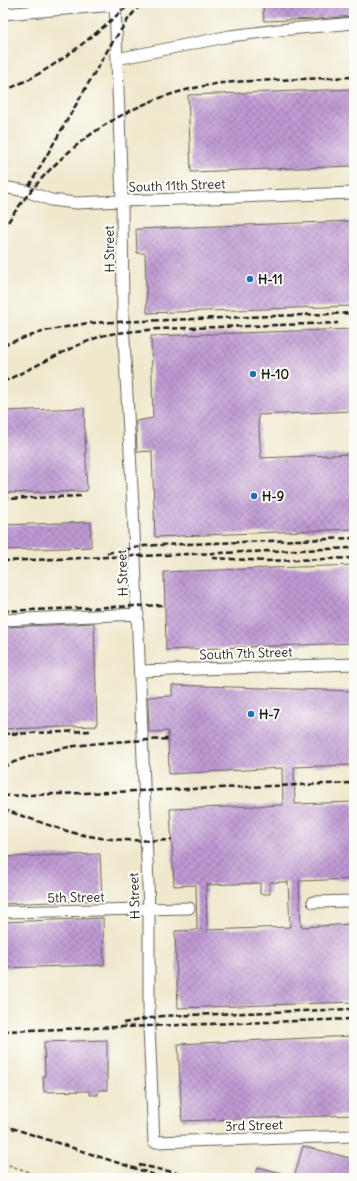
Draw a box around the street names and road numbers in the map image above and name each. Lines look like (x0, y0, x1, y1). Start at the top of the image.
street label: South 11th Street (128, 175, 226, 196)
street label: H Street (101, 225, 118, 273)
street label: H Street (113, 549, 132, 597)
street label: South 7th Street (199, 643, 293, 664)
street label: H Street (125, 872, 144, 920)
street label: 5th Street (47, 888, 105, 906)
street label: 3rd Street (225, 1116, 284, 1135)

